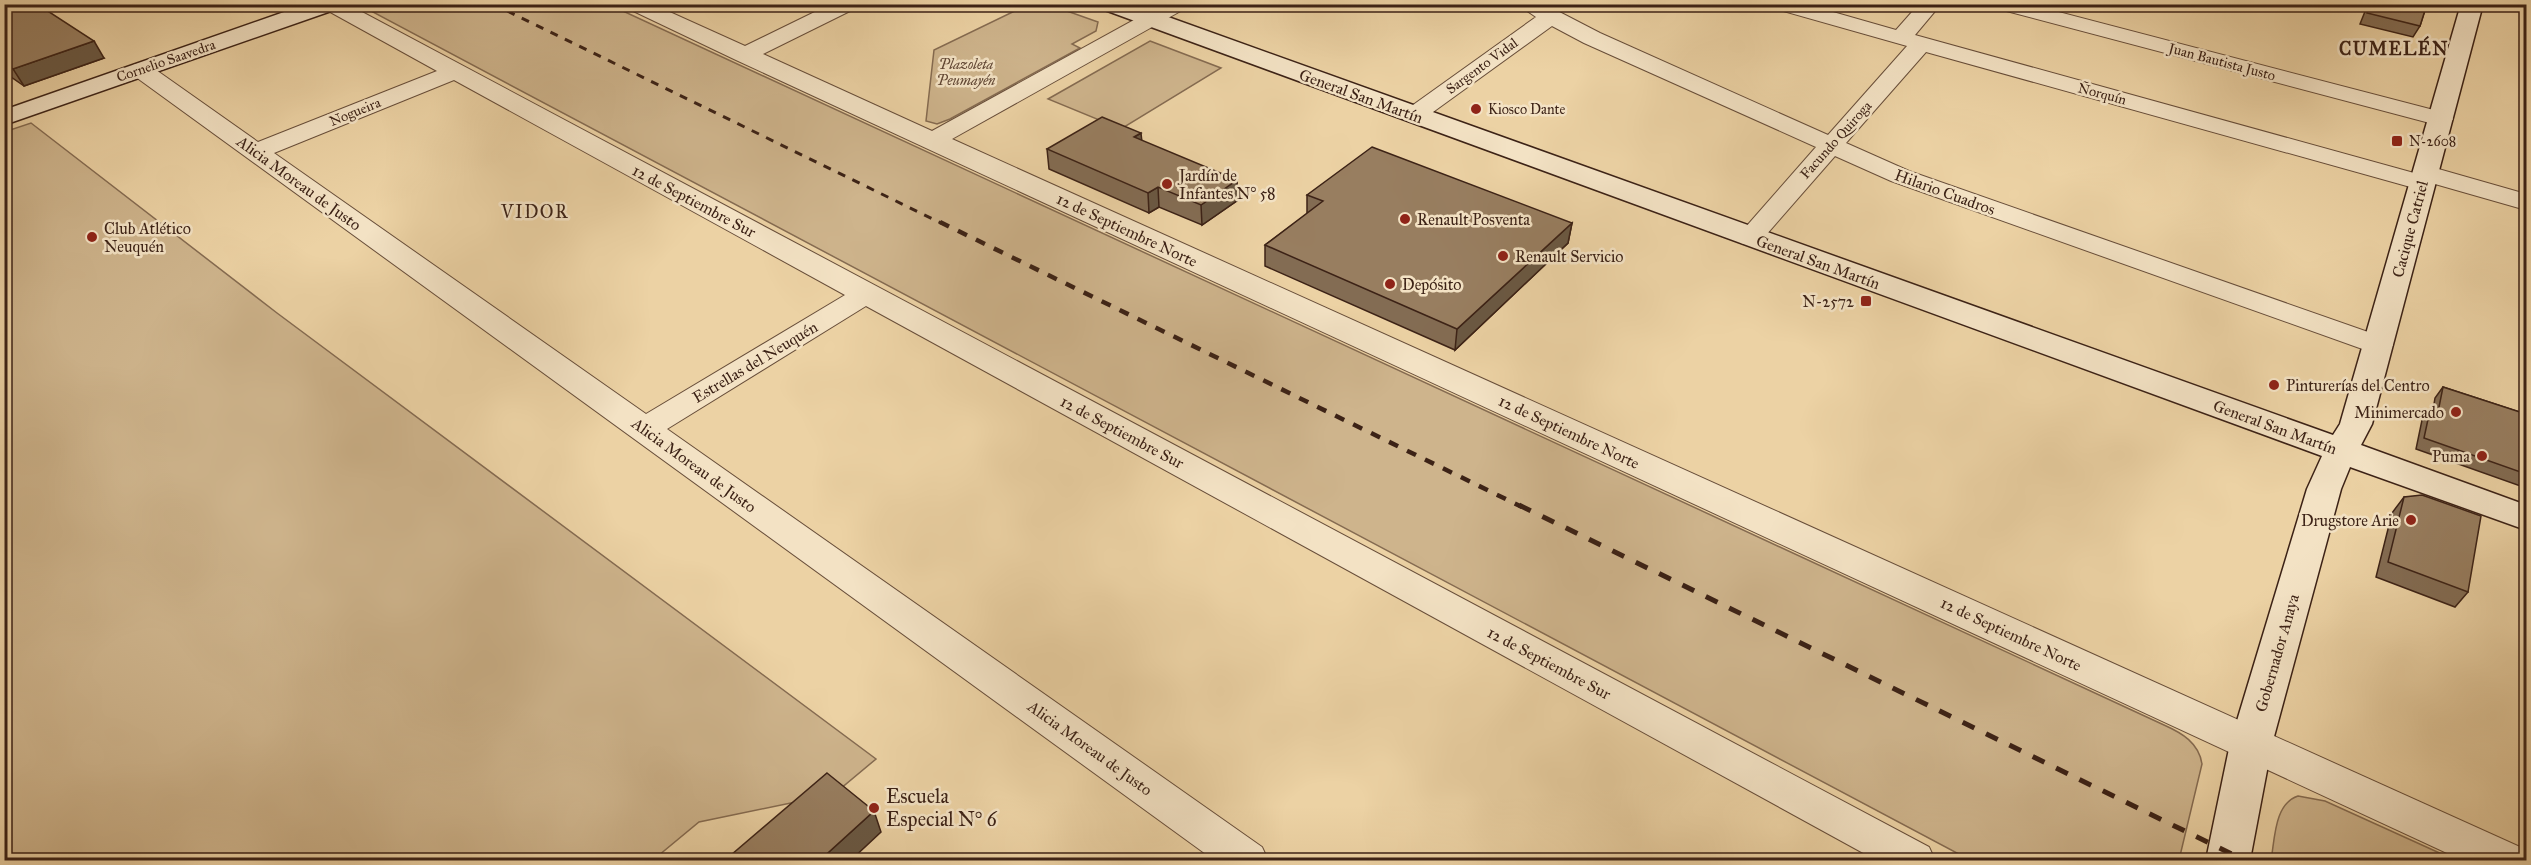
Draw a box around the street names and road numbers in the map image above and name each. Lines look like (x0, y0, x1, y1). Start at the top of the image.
street label: Sargento Vidal (1443, 34, 1521, 98)
street label: Cornelio Saavedra (114, 36, 218, 86)
street label: Juan Bautista Justo (2165, 39, 2277, 85)
street label: General San Martín (1297, 65, 1426, 127)
street label: Ñorquín (2076, 78, 2129, 110)
street label: Nogueira (327, 94, 383, 130)
street label: Facundo Quiroga (1797, 98, 1875, 182)
street label: Alicia Moreau de Justo (232, 131, 365, 235)
street label: 12 de Septiembre Sur (629, 160, 759, 242)
street label: Hilario Cuadros (1892, 165, 1998, 219)
street label: Cacique Catriel (2388, 178, 2433, 280)
street label: 12 de Septiembre Norte (1054, 189, 1201, 271)
street label: General San Martín (1754, 231, 1883, 293)
street label: Estrellas del Neuquén (689, 317, 822, 408)
street label: 12 de Septiembre Sur (1057, 391, 1187, 473)
street label: 12 de Septiembre Norte (1496, 391, 1643, 473)
street label: General San Martín (2211, 396, 2340, 458)
street label: Alicia Moreau de Justo (627, 413, 760, 517)
street label: Gobernador Anaya (2251, 592, 2303, 714)
street label: 12 de Septiembre Norte (1938, 593, 2085, 675)
street label: 12 de Septiembre Sur (1484, 622, 1614, 704)
street label: Alicia Moreau de Justo (1023, 696, 1156, 800)

